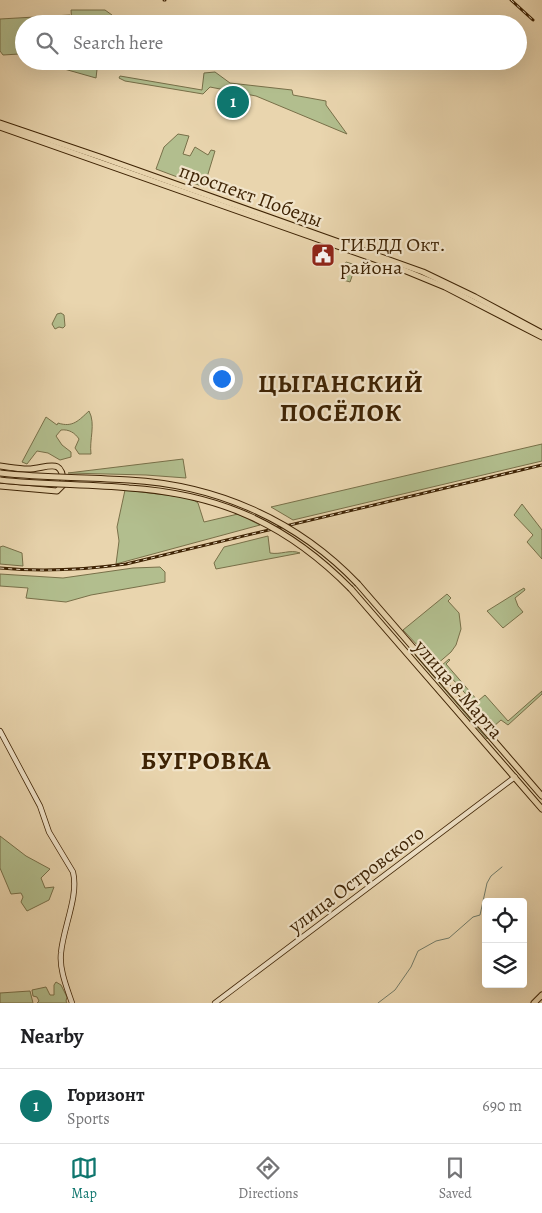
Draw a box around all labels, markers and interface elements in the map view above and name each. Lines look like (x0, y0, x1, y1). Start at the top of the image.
search box (15, 15, 527, 70)
icon: search (33, 29, 61, 57)
text: Search here (73, 30, 163, 56)
pin: 1 (217, 83, 249, 121)
street label: проспект Победы (175, 157, 326, 234)
place label: ГИБДД Окт. района (340, 231, 446, 281)
public building icon: ГИБДД Окт. района (310, 242, 336, 268)
your location (209, 366, 235, 392)
district label: ЦЫГАНСКИЙ ПОСЁЛОК (258, 367, 424, 430)
street label: улица 8 Марта (407, 633, 510, 745)
district label: БУГРОВКА (141, 744, 271, 778)
street label: улица Островского (282, 819, 430, 940)
map controls (482, 898, 527, 988)
button: locate (482, 898, 527, 943)
button: layers (482, 943, 527, 988)
text: Nearby (20, 1022, 83, 1050)
text: Горизонт (67, 1082, 145, 1108)
text: 1 (33, 1095, 39, 1117)
text: 690 m (482, 1095, 522, 1117)
text: Sports (67, 1108, 110, 1130)
tab: Map (70, 1154, 98, 1203)
tab: Directions (238, 1154, 298, 1203)
tab: Saved (439, 1154, 472, 1203)

